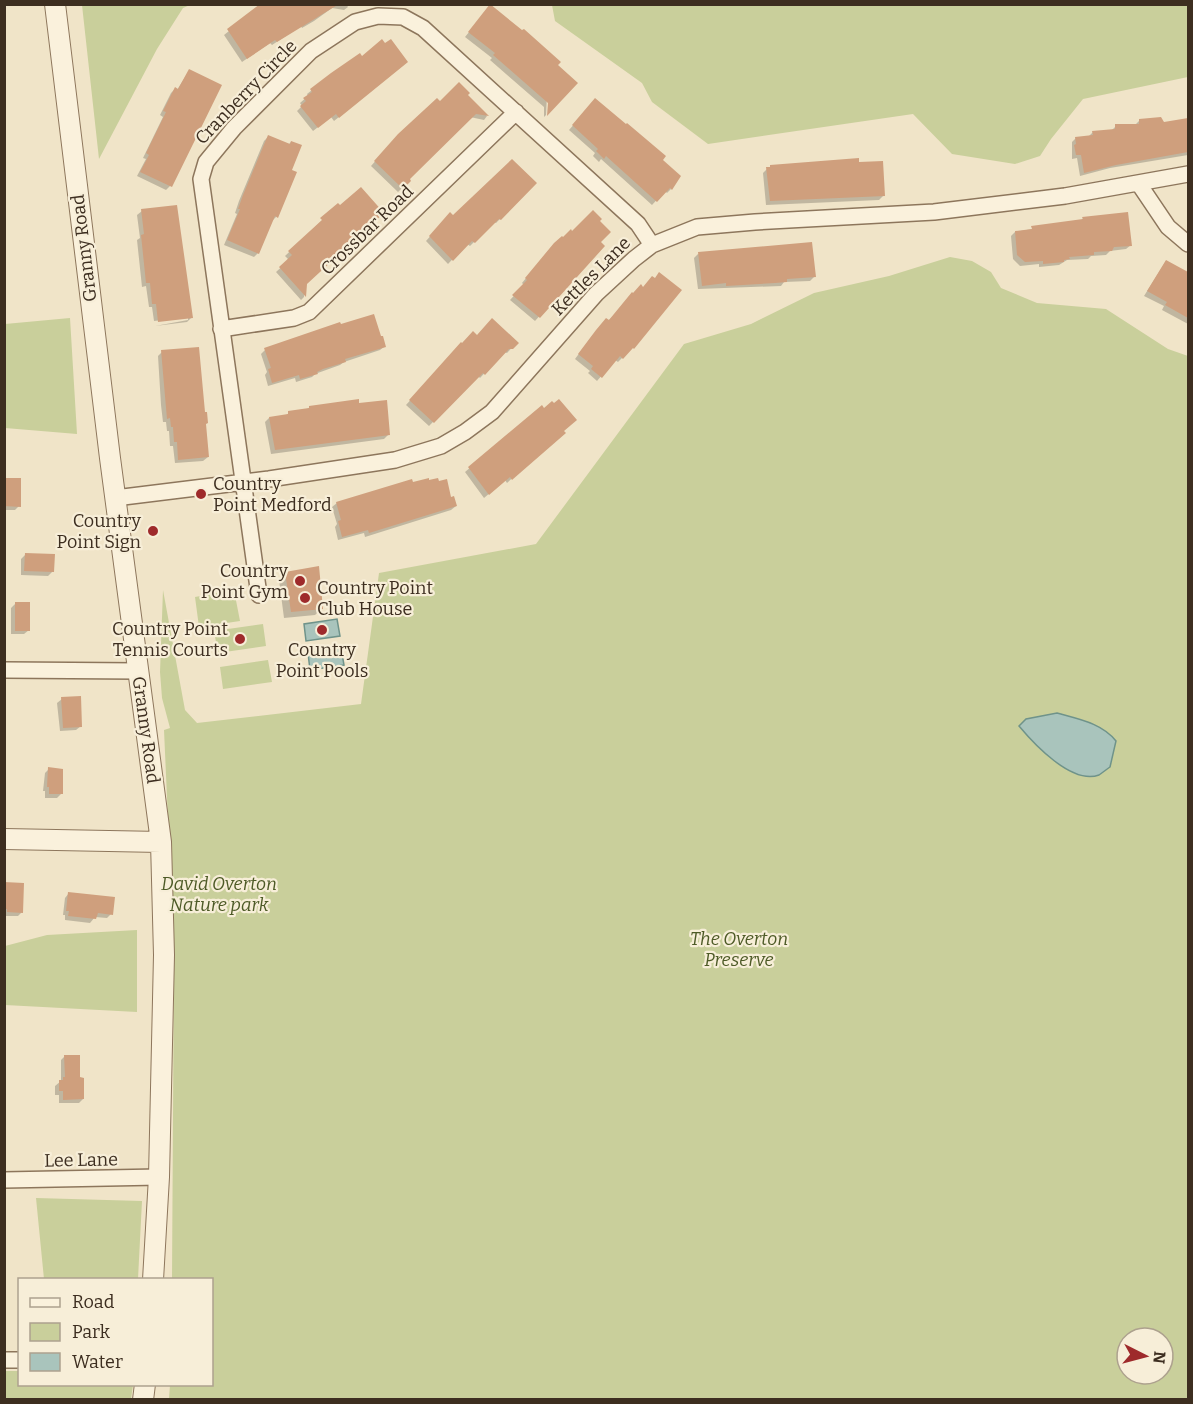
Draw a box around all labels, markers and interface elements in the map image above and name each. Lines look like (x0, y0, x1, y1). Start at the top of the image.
street label: Cranberry Circle (191, 35, 301, 149)
street label: Crossbar Road (316, 180, 418, 280)
street label: Granny Road (66, 193, 102, 303)
street label: Kettles Lane (547, 232, 635, 320)
place label: Country Point Medford (213, 473, 332, 516)
marker: Country Point Medford (194, 487, 208, 501)
place label: Country Point Sign (57, 510, 142, 553)
marker: Country Point Sign (146, 524, 160, 538)
place label: Country Point Gym (201, 560, 288, 603)
marker: Country Point Gym (293, 574, 307, 588)
place label: Country Point Club House (317, 577, 433, 620)
marker: Country Point Club House (298, 591, 312, 605)
place label: Country Point Tennis Courts (112, 618, 228, 661)
marker: Country Point Pools (315, 623, 329, 637)
marker: Country Point Tennis Courts (233, 632, 247, 646)
place label: Country Point Pools (276, 639, 368, 682)
street label: Granny Road (128, 675, 164, 785)
park label: David Overton Nature park (161, 873, 277, 916)
park label: The Overton Preserve (690, 928, 788, 971)
street label: Lee Lane (44, 1148, 118, 1172)
legend (18, 1278, 213, 1386)
text: Road (72, 1291, 115, 1313)
text: Park (72, 1321, 111, 1343)
north arrow (1115, 1326, 1175, 1386)
text: N (1149, 1350, 1170, 1365)
text: Water (72, 1351, 123, 1373)

